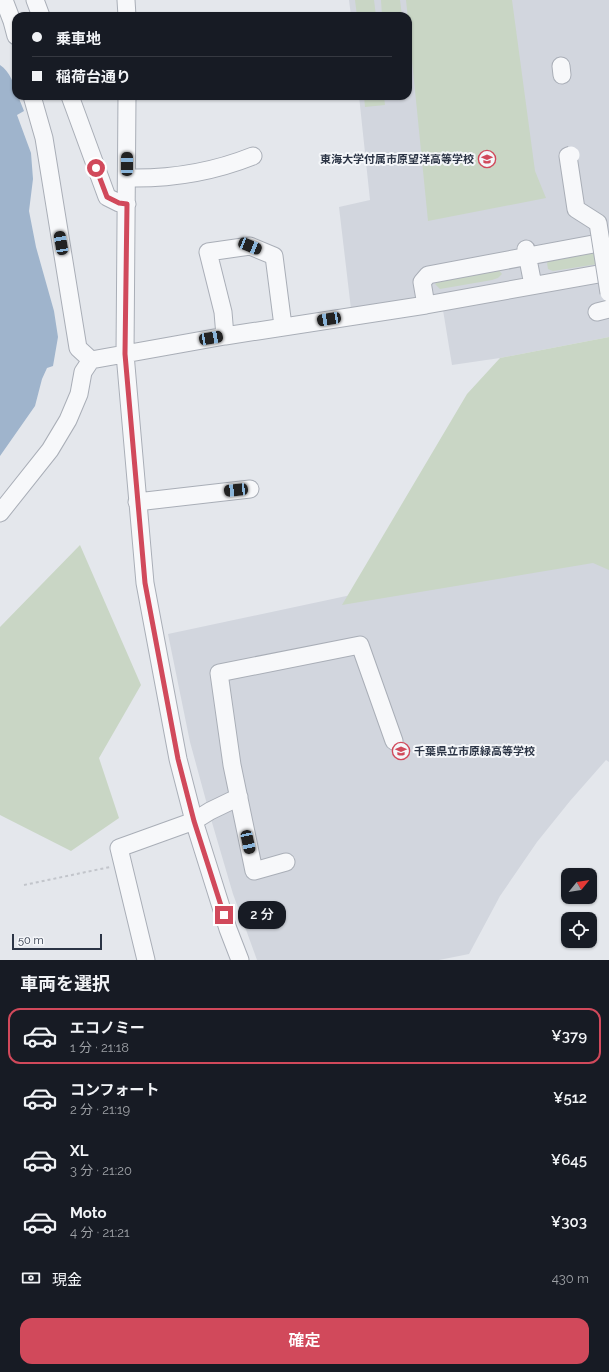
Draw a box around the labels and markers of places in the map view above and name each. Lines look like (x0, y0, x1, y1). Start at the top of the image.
school or university icon: 東海大学付属市原望洋高等学校 (477, 149, 497, 169)
place label: 東海大学付属市原望洋高等学校 (320, 153, 474, 166)
school or university icon: 千葉県立市原緑高等学校 (391, 741, 411, 761)
place label: 千葉県立市原緑高等学校 (414, 745, 535, 758)

